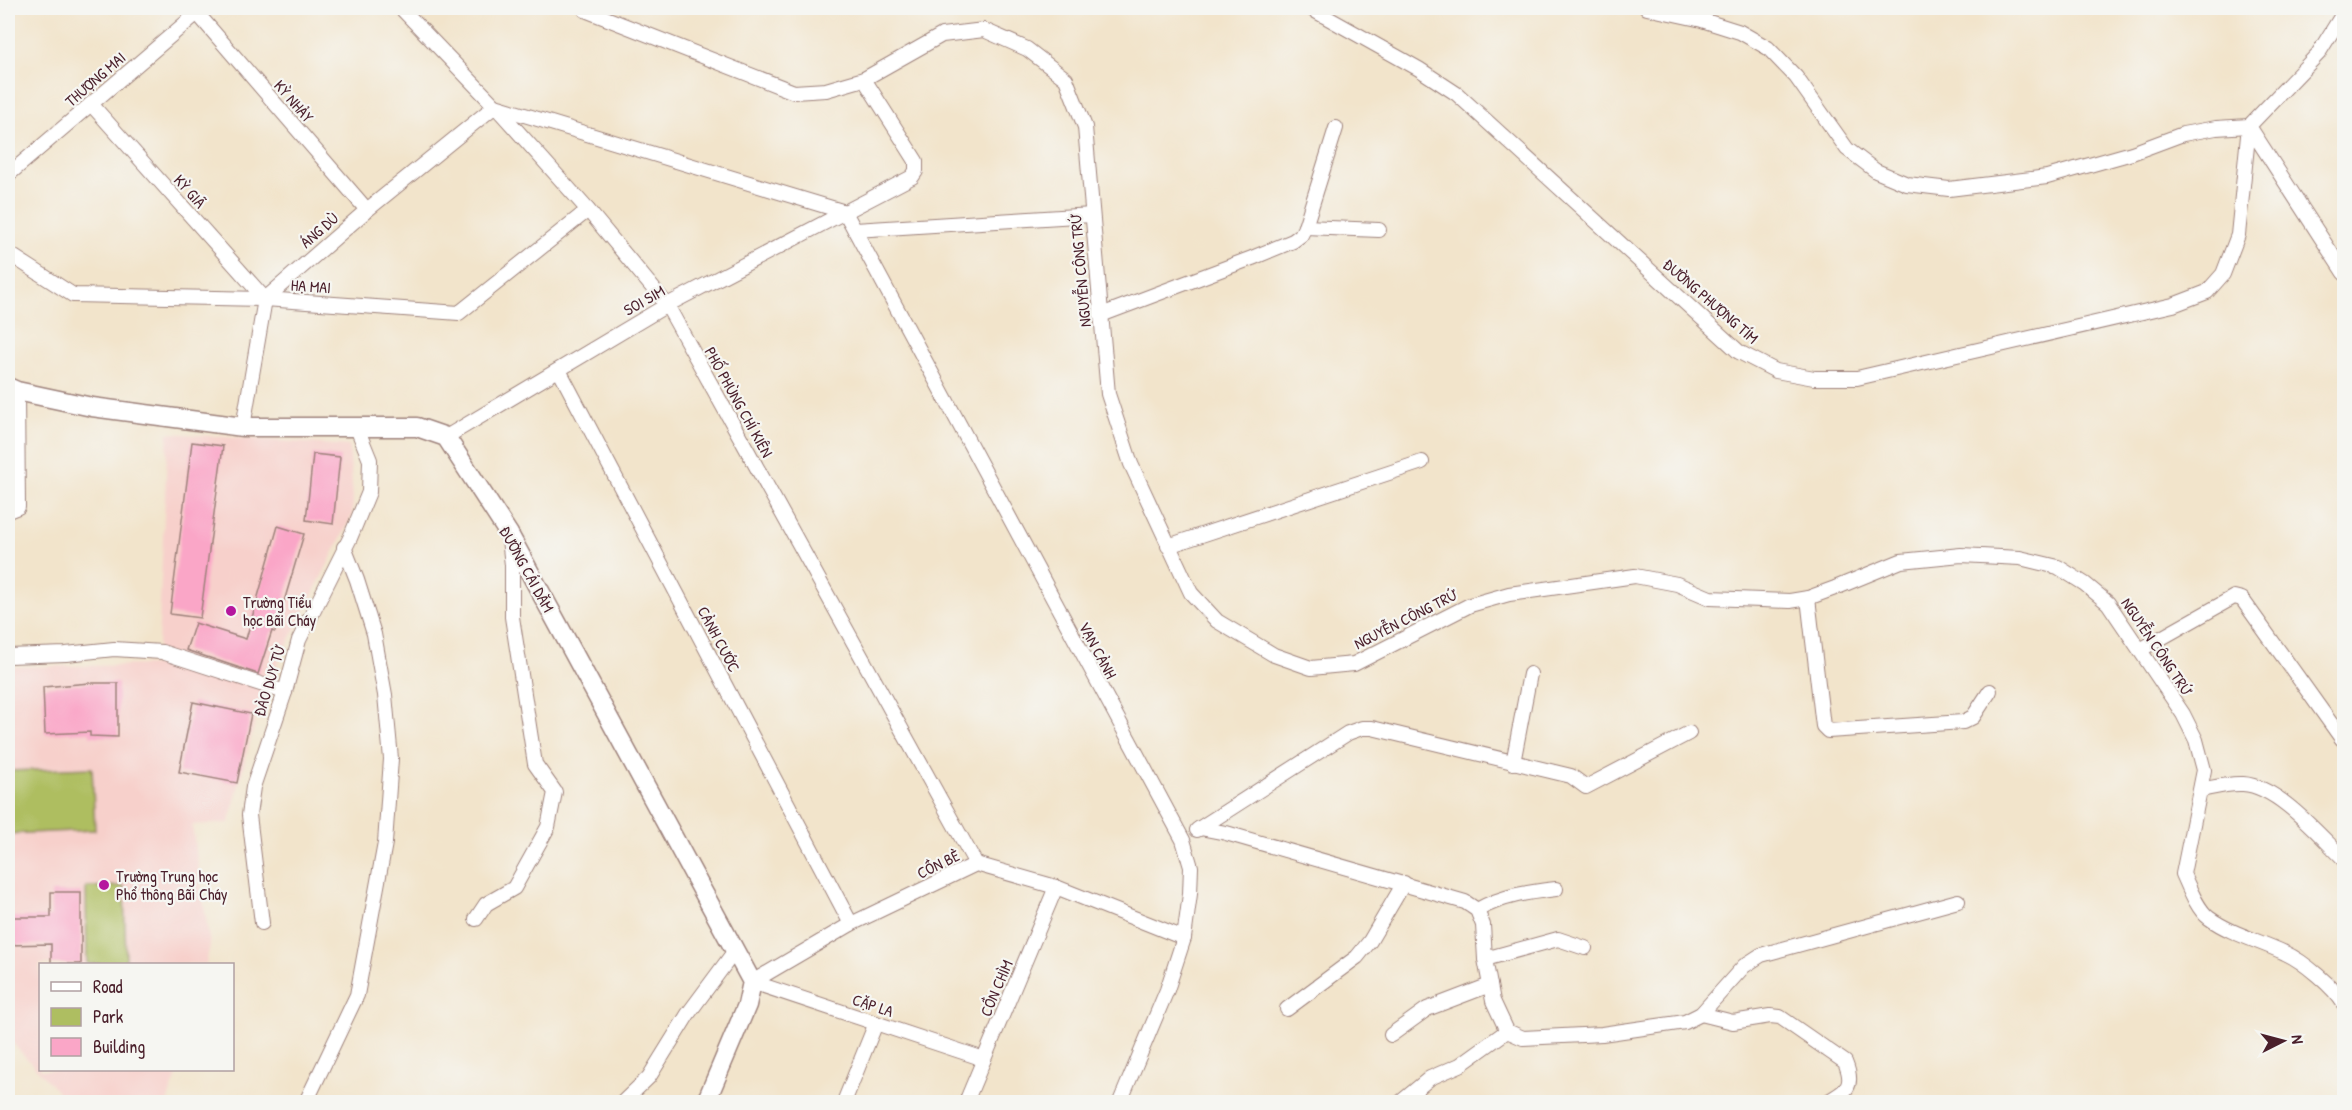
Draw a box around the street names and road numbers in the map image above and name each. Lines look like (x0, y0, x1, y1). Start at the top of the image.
street label: THƯỢNG MAI (60, 47, 130, 111)
street label: KỲ NHẢY (269, 75, 319, 127)
street label: KỲ GIÃ (169, 169, 211, 213)
street label: ÁNG DÙ (295, 207, 343, 253)
street label: NGUYỄN CÔNG TRỨ (1064, 213, 1096, 328)
street label: ĐƯỜNG PHƯỢNG TÍM (1659, 253, 1763, 349)
street label: HẠ MAI (290, 274, 332, 298)
street label: SOI SIM (619, 279, 669, 321)
street label: PHỐ PHÙNG CHÍ KIÊN (700, 343, 778, 461)
street label: ĐƯỜNG CÁI DĂM (494, 522, 560, 616)
street label: NGUYỄN CÔNG TRỨ (1350, 583, 1461, 654)
street label: NGUYỄN CÔNG TRỨ (2116, 593, 2198, 700)
street label: CẢNH CƯỚC (693, 602, 746, 676)
street label: VẠN CẢNH (1074, 618, 1122, 682)
street label: ĐÀO DUY TỪ (248, 642, 290, 719)
street label: CỒN BÈ (913, 844, 963, 884)
street label: CỒN CHÌM (974, 956, 1018, 1020)
street label: CẶP LA (850, 988, 896, 1022)

